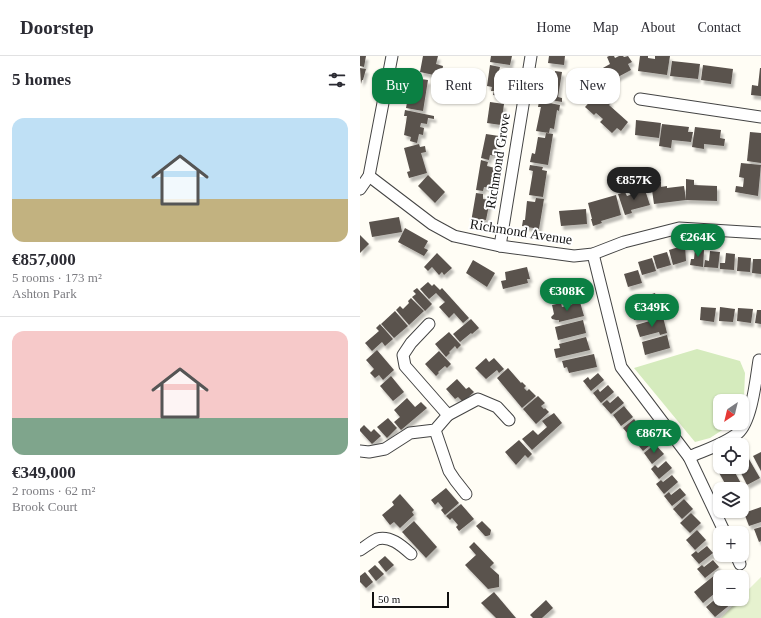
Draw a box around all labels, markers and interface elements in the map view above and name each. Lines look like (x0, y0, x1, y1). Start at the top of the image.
text: Doorstep (20, 17, 94, 38)
text: Home (537, 20, 571, 35)
text: Map (593, 20, 618, 35)
text: About (640, 20, 675, 35)
text: Contact (697, 20, 741, 35)
chip: Buy (372, 68, 423, 104)
chip: Rent (431, 68, 486, 104)
chip: Filters (494, 68, 558, 104)
chip: New (566, 68, 620, 104)
icon: filters (326, 69, 348, 91)
text: 5 homes (12, 70, 71, 89)
street label: Richmond Grove (483, 112, 513, 210)
icon: home (144, 144, 216, 216)
pin: €857K (606, 167, 662, 201)
text: €857K (616, 172, 652, 187)
street label: Richmond Avenue (469, 216, 573, 248)
pin: €264K (670, 224, 726, 258)
text: €264K (680, 229, 716, 244)
text: €857,000 (12, 250, 76, 269)
text: 5 rooms · 173 m² (12, 270, 102, 285)
pin: €308K (539, 278, 595, 312)
text: €308K (549, 283, 585, 298)
text: Ashton Park (12, 286, 77, 301)
pin: €349K (624, 294, 680, 328)
text: €349K (634, 299, 670, 314)
icon: home (144, 357, 216, 429)
north arrow (713, 394, 749, 430)
map controls (713, 394, 749, 606)
pin: €867K (626, 420, 682, 454)
text: €867K (636, 425, 672, 440)
button: locate (713, 438, 749, 474)
text: €349,000 (12, 463, 76, 482)
button: layers (713, 482, 749, 518)
text: 2 rooms · 62 m² (12, 483, 95, 498)
text: Brook Court (12, 499, 77, 514)
button: + (713, 526, 749, 562)
button: − (713, 570, 749, 606)
scale bar (372, 590, 449, 609)
text: 50 m (378, 593, 400, 605)

